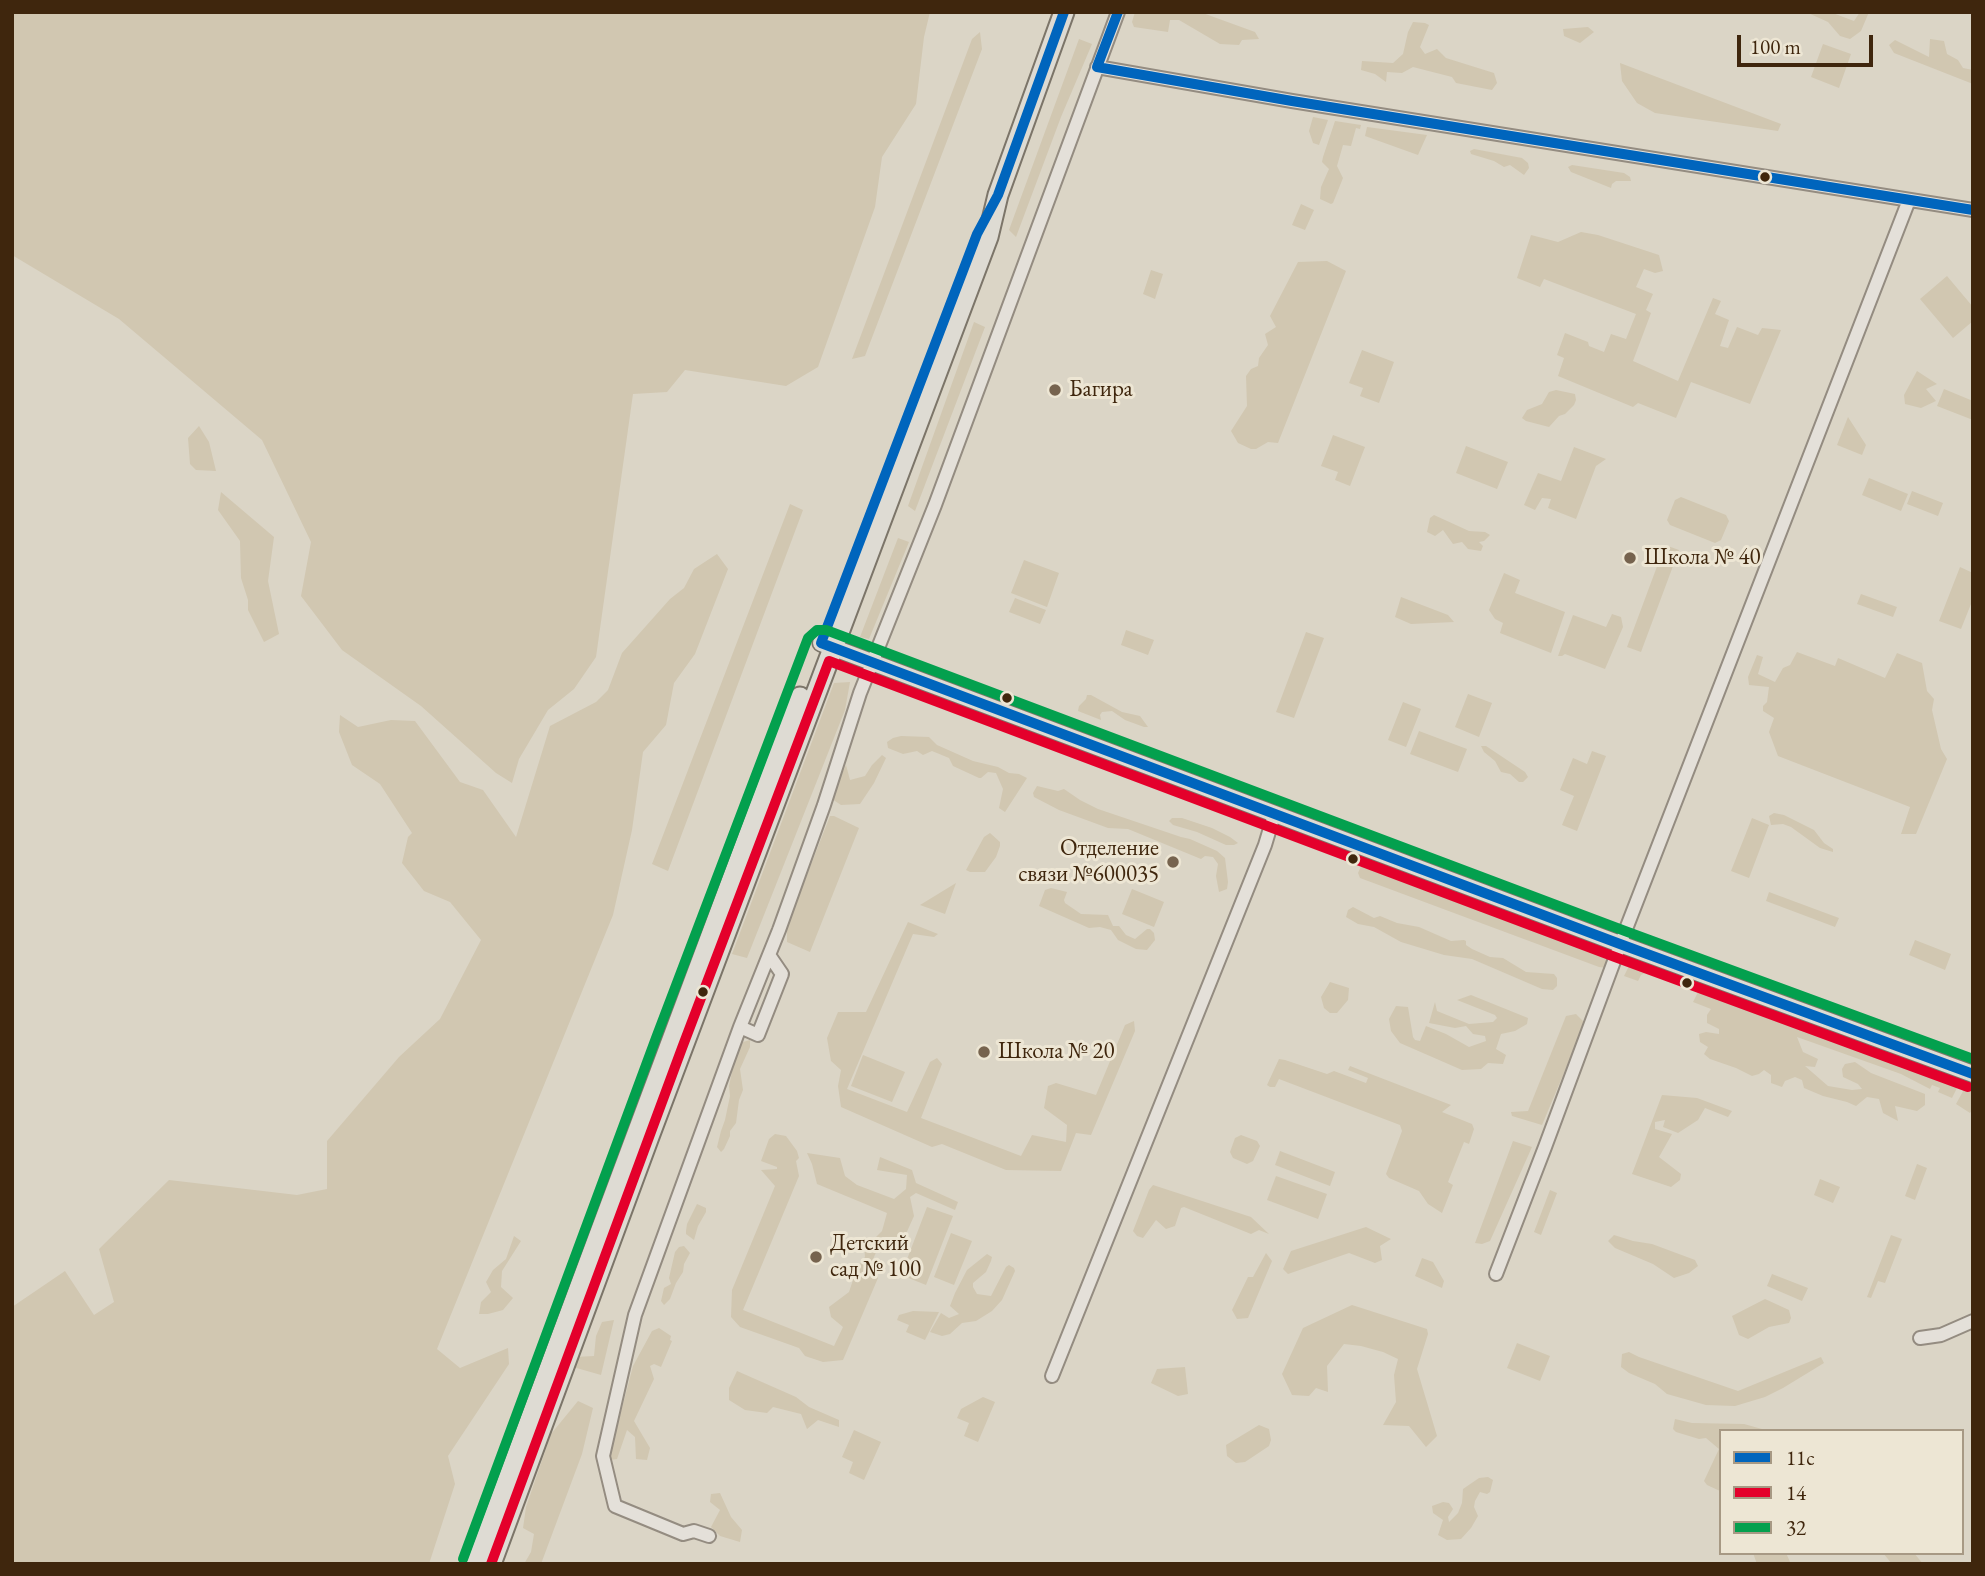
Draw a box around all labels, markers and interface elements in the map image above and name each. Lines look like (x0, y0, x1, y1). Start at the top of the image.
scale bar (1740, 21, 1876, 65)
text: 100 m (1750, 33, 1801, 60)
unlabelled marker (1758, 170, 1772, 184)
place label: Багира (1069, 376, 1133, 404)
marker: Багира (1047, 382, 1063, 398)
place label: Школа № 40 (1644, 544, 1761, 572)
marker: Школа № 40 (1622, 550, 1638, 566)
unlabelled marker (1000, 691, 1014, 705)
place label: Отделение связи №600035 (1018, 835, 1159, 889)
unlabelled marker (1346, 852, 1360, 866)
marker: Отделение связи №600035 (1165, 854, 1181, 870)
unlabelled marker (1680, 976, 1694, 990)
unlabelled marker (696, 985, 710, 999)
place label: Школа № 20 (998, 1038, 1115, 1066)
marker: Школа № 20 (976, 1044, 992, 1060)
place label: Детский сад № 100 (830, 1230, 921, 1284)
marker: Детский сад № 100 (808, 1249, 824, 1265)
legend (1719, 1429, 1964, 1555)
text: 11с (1786, 1444, 1815, 1471)
text: 14 (1786, 1479, 1806, 1506)
text: 32 (1786, 1514, 1806, 1541)

